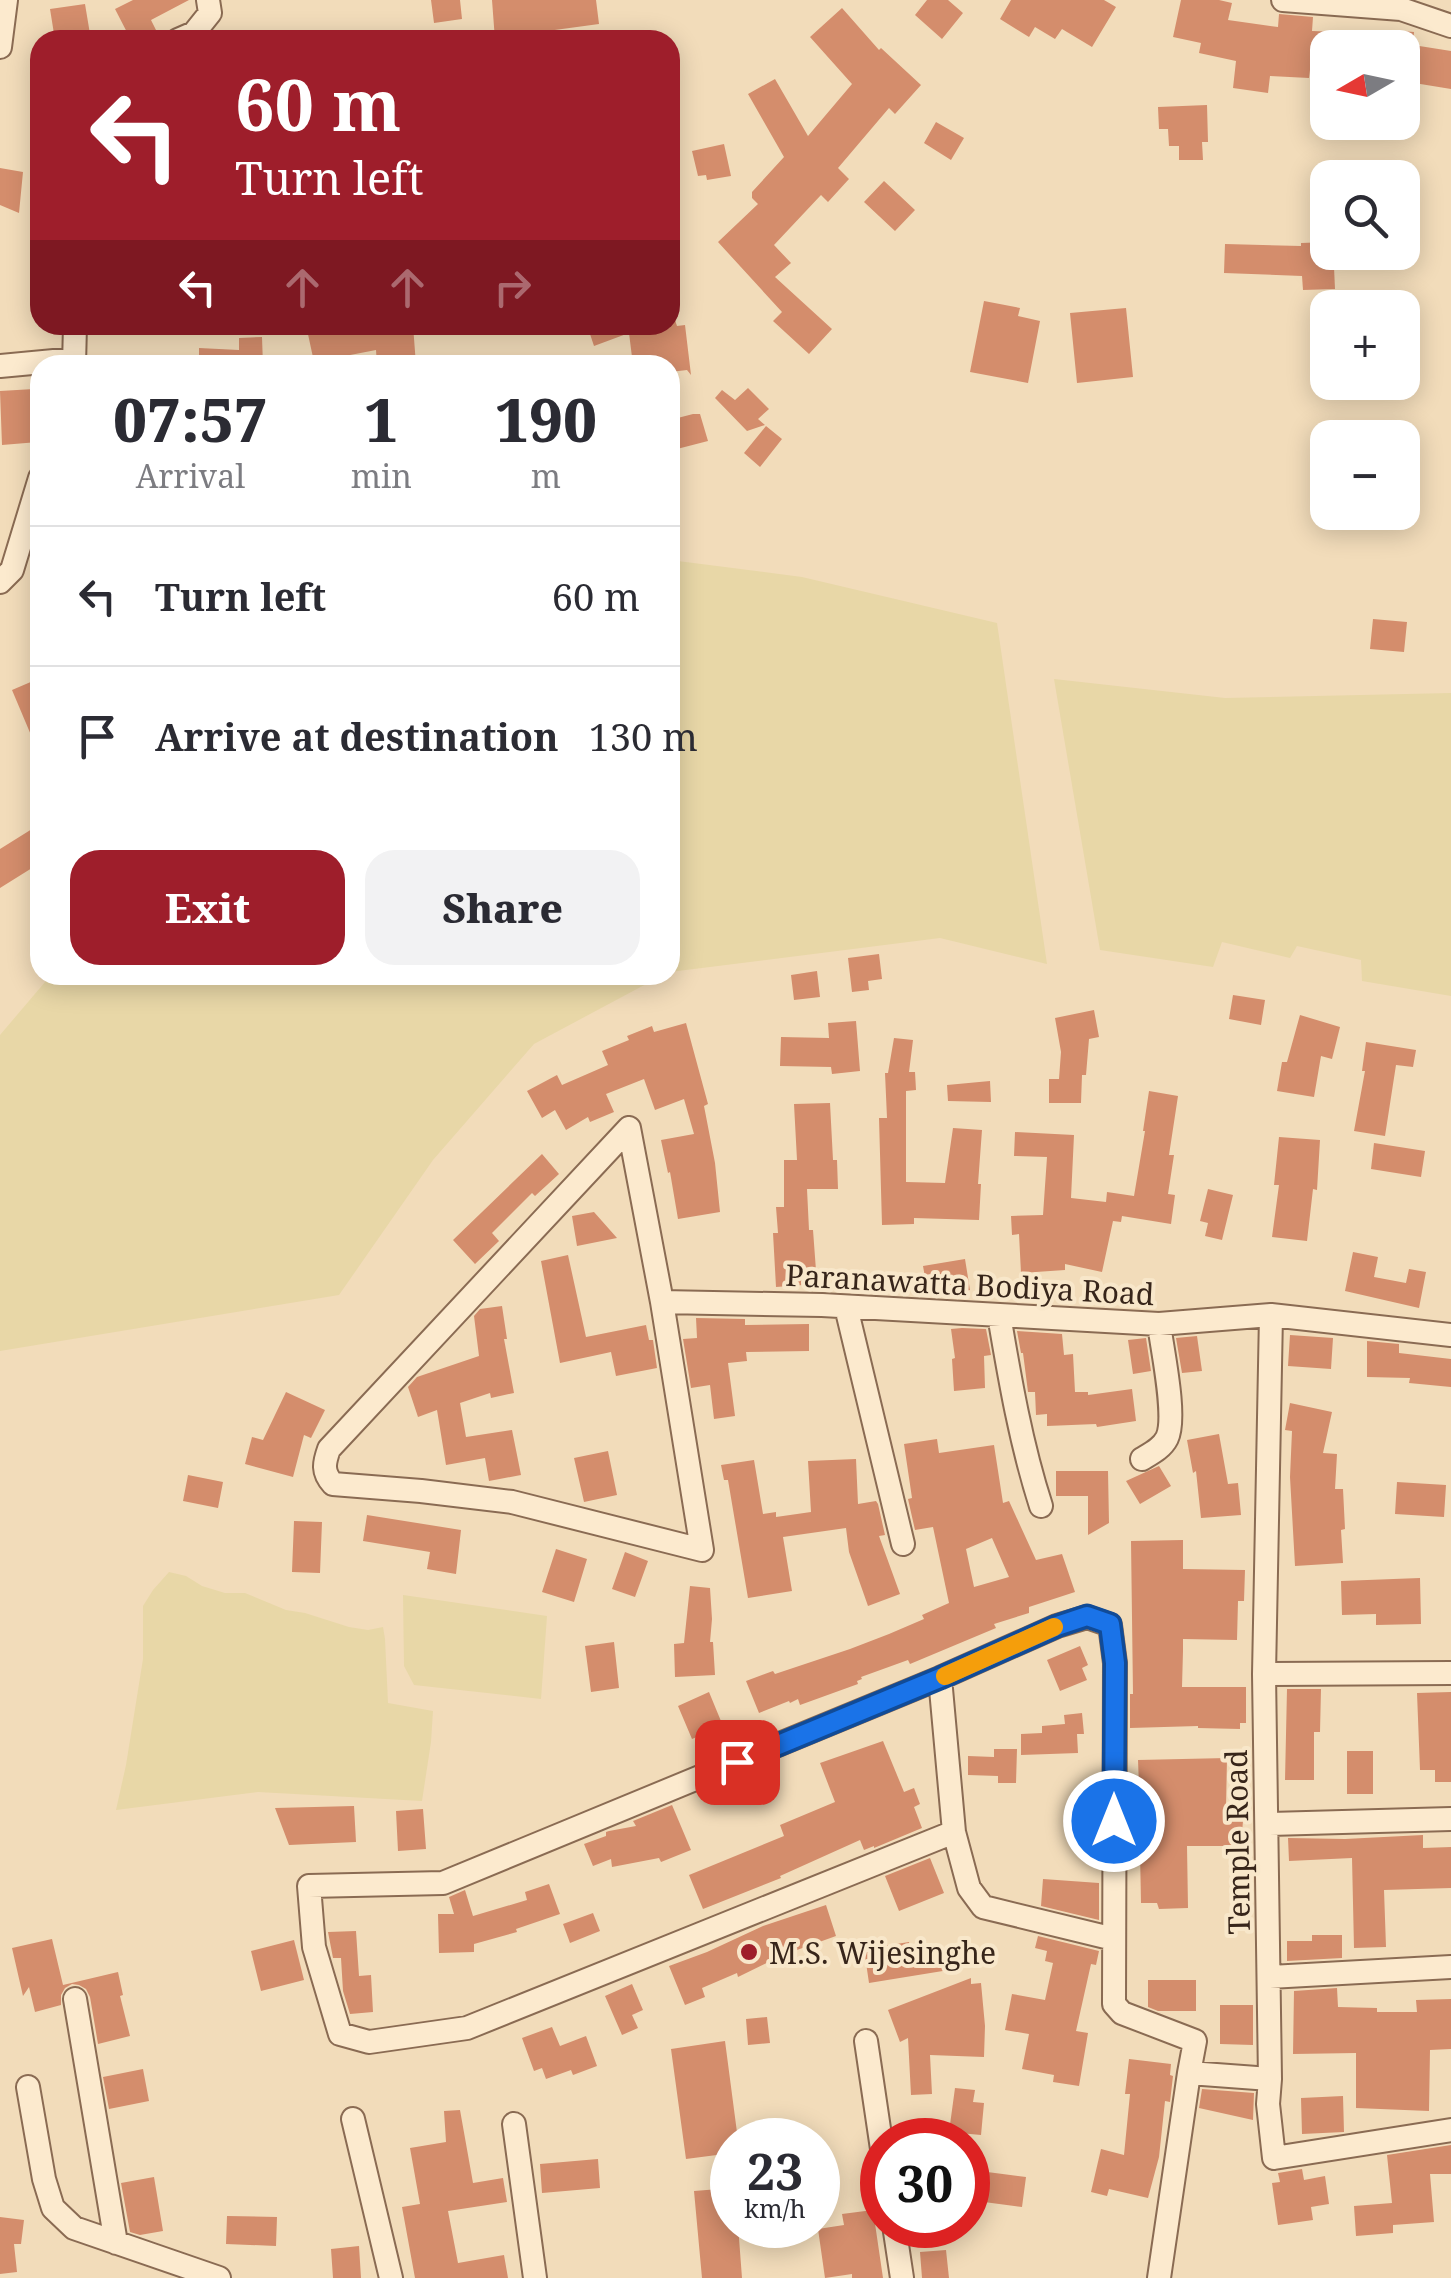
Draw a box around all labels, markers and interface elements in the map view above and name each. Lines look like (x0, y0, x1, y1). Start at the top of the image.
north arrow (1310, 30, 1420, 140)
map controls (1310, 30, 1420, 530)
text: 60 m (235, 56, 401, 152)
icon: left (70, 70, 200, 200)
text: Turn left (235, 147, 424, 208)
button: search (1310, 160, 1420, 270)
icon: left (170, 260, 225, 315)
icon: ahead (275, 260, 330, 315)
icon: ahead (380, 260, 435, 315)
icon: right (485, 260, 540, 315)
button: + (1310, 290, 1420, 400)
text: 07:57 (113, 378, 268, 460)
text: 1 (364, 378, 398, 460)
text: 190 (495, 378, 597, 460)
button: − (1310, 420, 1420, 530)
text: Arrival (136, 454, 245, 497)
text: min (351, 454, 412, 497)
text: m (531, 454, 561, 497)
icon: left (70, 569, 125, 624)
text: Turn left (155, 570, 326, 622)
text: 60 m (552, 570, 640, 622)
icon: arrive (70, 709, 125, 764)
text: Arrive at destination (155, 710, 559, 762)
text: 130 m (589, 710, 698, 762)
button: Exit (70, 850, 345, 965)
button: Share (365, 850, 640, 965)
street label: Paranawatta Bodiya Road (785, 1254, 1155, 1314)
pin (695, 1720, 780, 1805)
icon: arrive (710, 1735, 765, 1790)
street label: Temple Road (1215, 1749, 1259, 1935)
position arrow (1062, 1769, 1166, 1873)
place label: M.S. Wijesinghe (769, 1932, 996, 1973)
marker: M.S. Wijesinghe (738, 1941, 760, 1963)
speed limit sign: 30 (860, 2118, 990, 2248)
text: 23 (747, 2137, 803, 2205)
text: km/h (744, 2191, 806, 2225)

